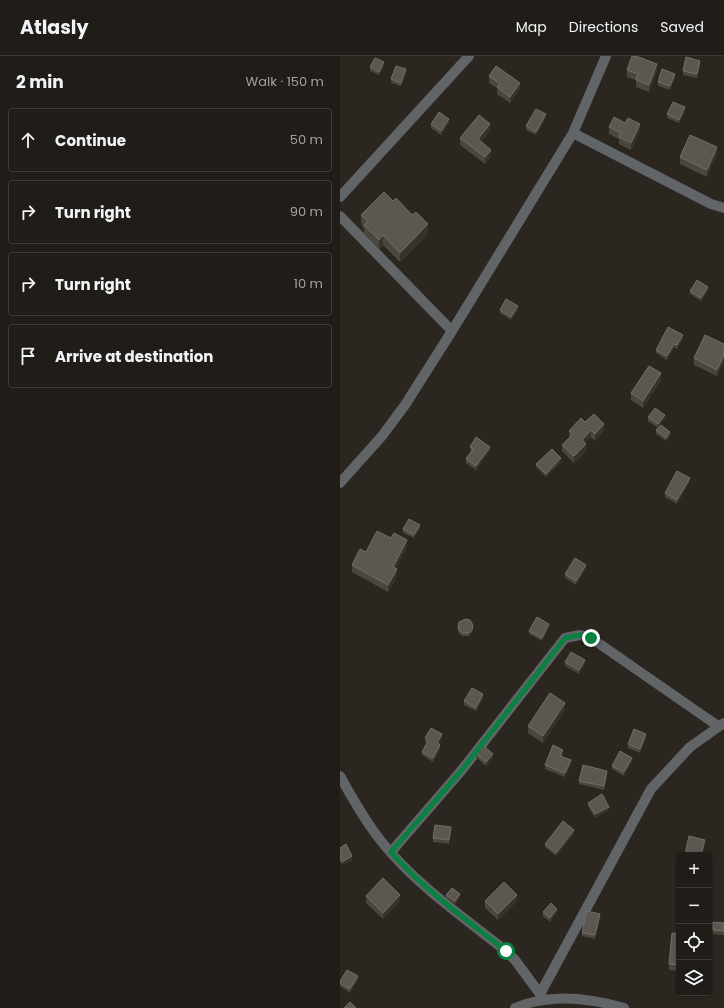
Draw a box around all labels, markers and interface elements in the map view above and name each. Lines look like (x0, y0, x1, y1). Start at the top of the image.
text: Atlasly (20, 14, 88, 41)
text: Map (516, 17, 547, 37)
text: Directions (569, 17, 638, 37)
text: Saved (660, 17, 704, 37)
text: 2 min (16, 70, 64, 94)
text: Walk · 150 m (246, 72, 324, 91)
icon: ahead (17, 129, 39, 151)
text: Continue (55, 130, 126, 151)
text: 50 m (290, 130, 323, 149)
icon: right (17, 201, 39, 223)
text: Turn right (55, 202, 131, 223)
text: 90 m (290, 202, 323, 221)
icon: right (17, 273, 39, 295)
text: Turn right (55, 274, 131, 295)
text: 10 m (294, 274, 323, 293)
icon: arrive (17, 345, 39, 367)
text: Arrive at destination (55, 346, 213, 367)
route end (582, 629, 600, 647)
map controls (676, 852, 712, 996)
button: + (676, 852, 712, 888)
button: − (676, 888, 712, 924)
button: locate (676, 924, 712, 960)
route start (497, 942, 515, 960)
button: layers (676, 960, 712, 996)

